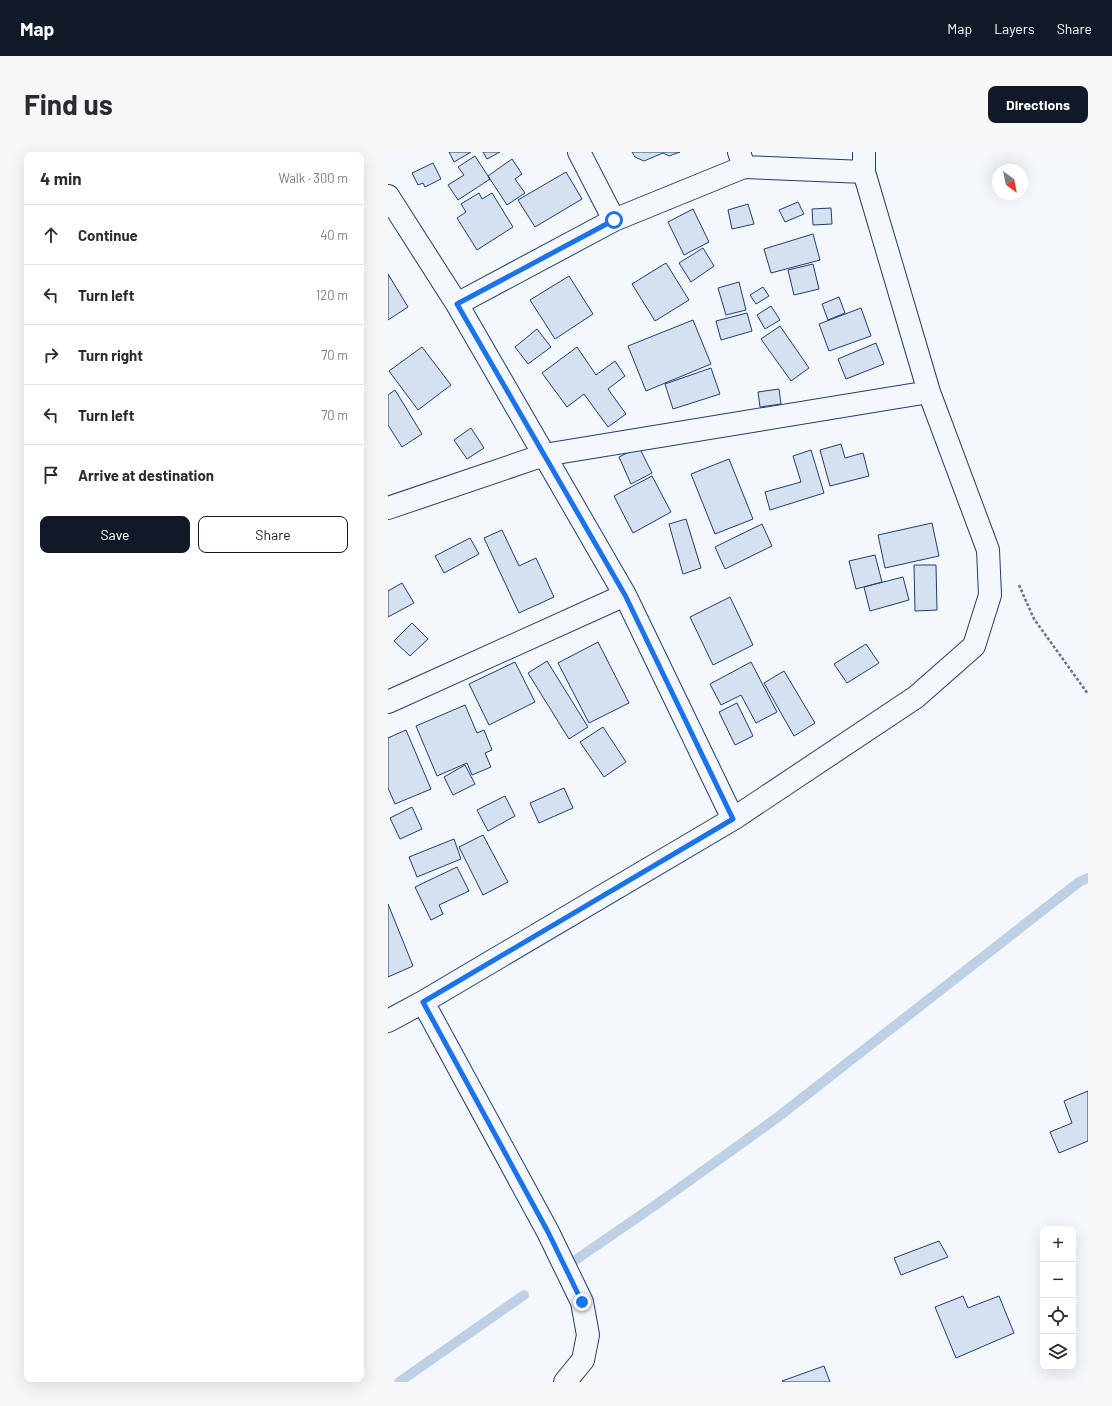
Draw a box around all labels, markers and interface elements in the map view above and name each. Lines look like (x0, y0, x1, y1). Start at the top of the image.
text: Map (20, 17, 54, 40)
text: Map (947, 20, 972, 37)
text: Layers (994, 20, 1035, 37)
text: Share (1057, 20, 1092, 37)
button: Directions (988, 86, 1088, 123)
text: Find us (24, 87, 113, 121)
north arrow (992, 164, 1028, 200)
text: 4 min (40, 168, 82, 188)
text: Walk · 300 m (278, 170, 348, 186)
route start (605, 211, 623, 229)
icon: ahead (40, 224, 62, 246)
text: Continue (78, 226, 138, 244)
text: 40 m (320, 227, 348, 243)
icon: left (40, 284, 62, 306)
text: Turn left (78, 286, 134, 304)
text: 120 m (316, 287, 348, 303)
icon: right (40, 344, 62, 366)
text: Turn right (78, 346, 143, 364)
text: 70 m (321, 347, 348, 363)
icon: left (40, 404, 62, 426)
text: Turn left (78, 406, 134, 424)
text: 70 m (321, 407, 348, 423)
icon: arrive (40, 464, 62, 486)
text: Arrive at destination (78, 466, 214, 484)
button: Save (40, 516, 190, 553)
button: Share (198, 516, 348, 553)
map controls (1040, 1226, 1076, 1370)
button: + (1040, 1226, 1076, 1262)
button: − (1040, 1262, 1076, 1298)
route end (573, 1293, 591, 1311)
button: locate (1040, 1298, 1076, 1334)
button: layers (1040, 1334, 1076, 1370)

